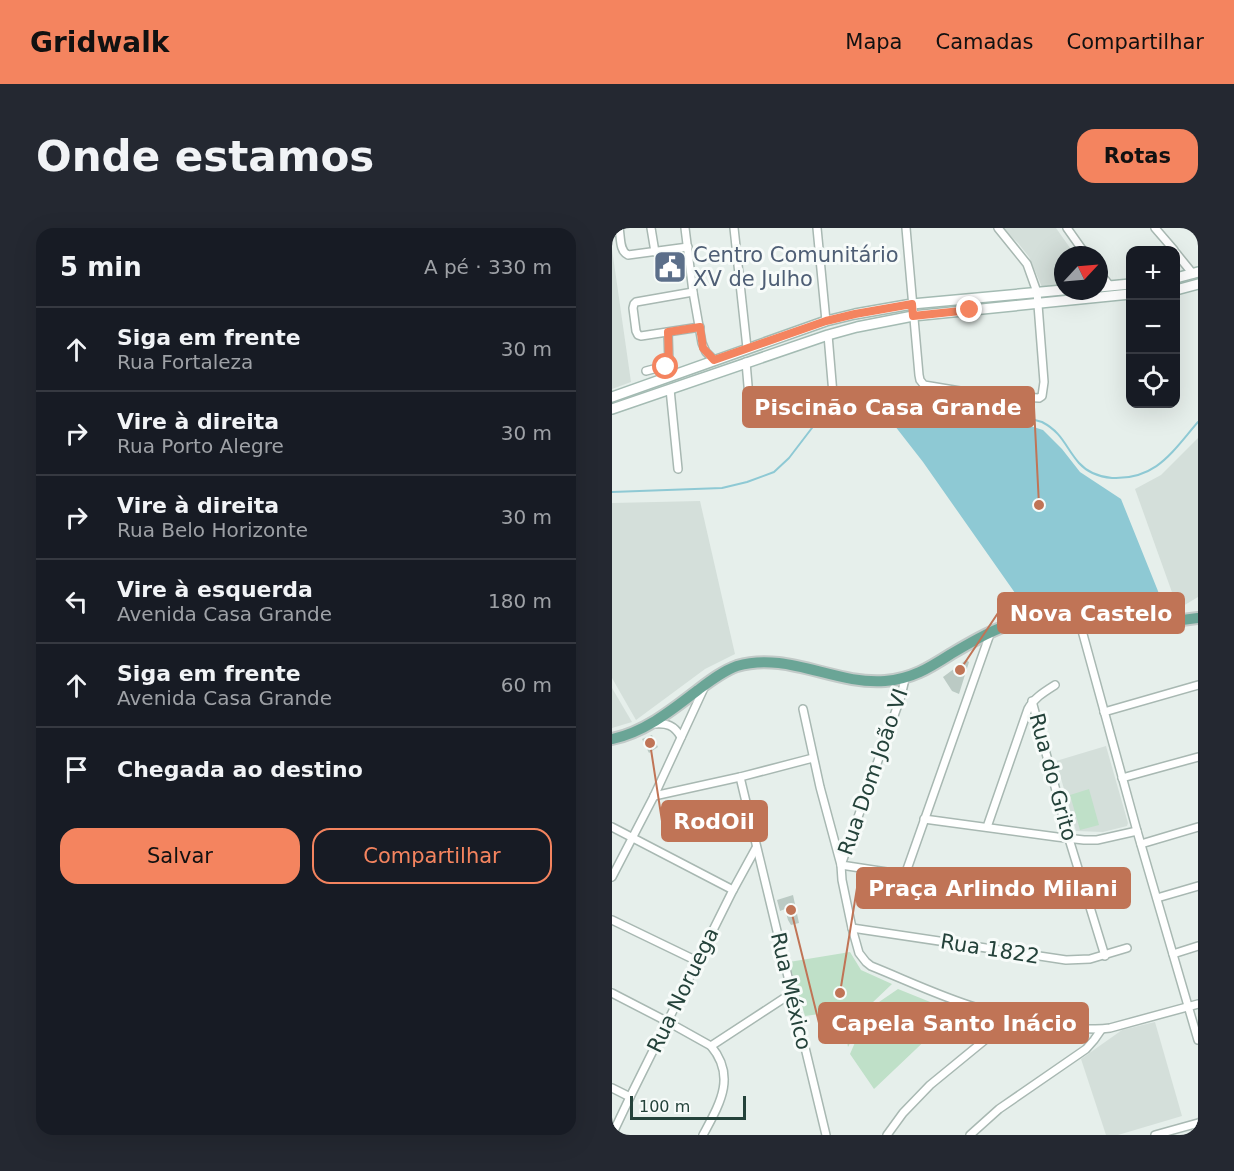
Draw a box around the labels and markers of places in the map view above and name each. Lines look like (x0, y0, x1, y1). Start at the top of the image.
place label: Centro Comunitário XV de Julho (693, 243, 899, 291)
public building icon: Centro Comunitário XV de Julho (652, 249, 688, 285)
callout: Piscinão Casa Grande (743, 387, 1034, 427)
callout: Nova Castelo (998, 593, 1184, 633)
callout: RodOil (662, 801, 767, 841)
callout: Praça Arlindo Milani (857, 868, 1130, 908)
callout: Capela Santo Inácio (819, 1003, 1088, 1043)

